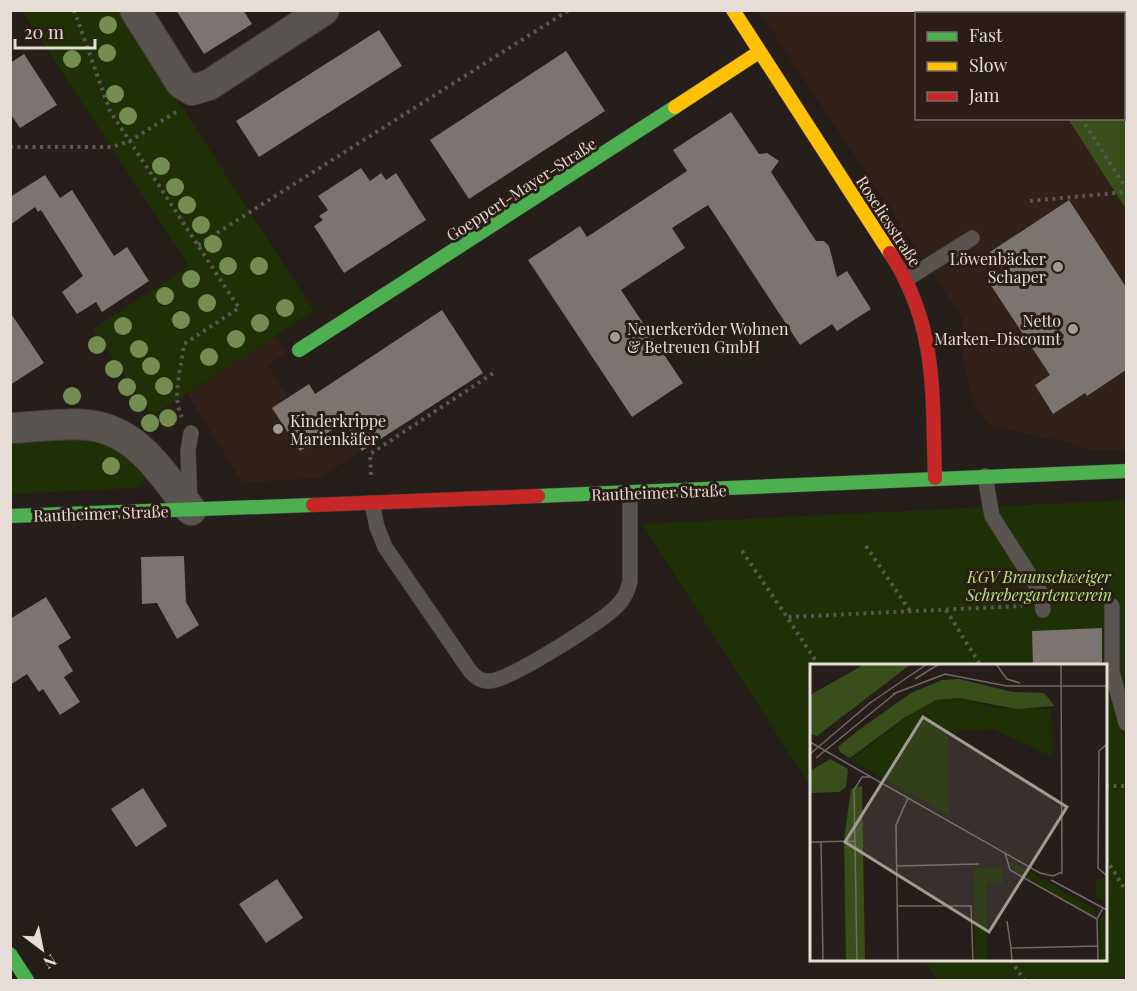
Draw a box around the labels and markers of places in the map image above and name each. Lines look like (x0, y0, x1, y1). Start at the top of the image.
place label: Löwenbäcker Schaper (950, 248, 1046, 287)
marker: Löwenbäcker Schaper (1051, 260, 1065, 274)
place label: Netto Marken-Discount (934, 310, 1061, 349)
place label: Neuerkeröder Wohnen & Betreuen GmbH (627, 318, 789, 357)
marker: Netto Marken-Discount (1066, 322, 1080, 336)
marker: Neuerkeröder Wohnen & Betreuen GmbH (608, 330, 622, 344)
place label: Kinderkrippe Marienkäfer (290, 410, 386, 449)
marker: Kinderkrippe Marienkäfer (271, 422, 285, 436)

